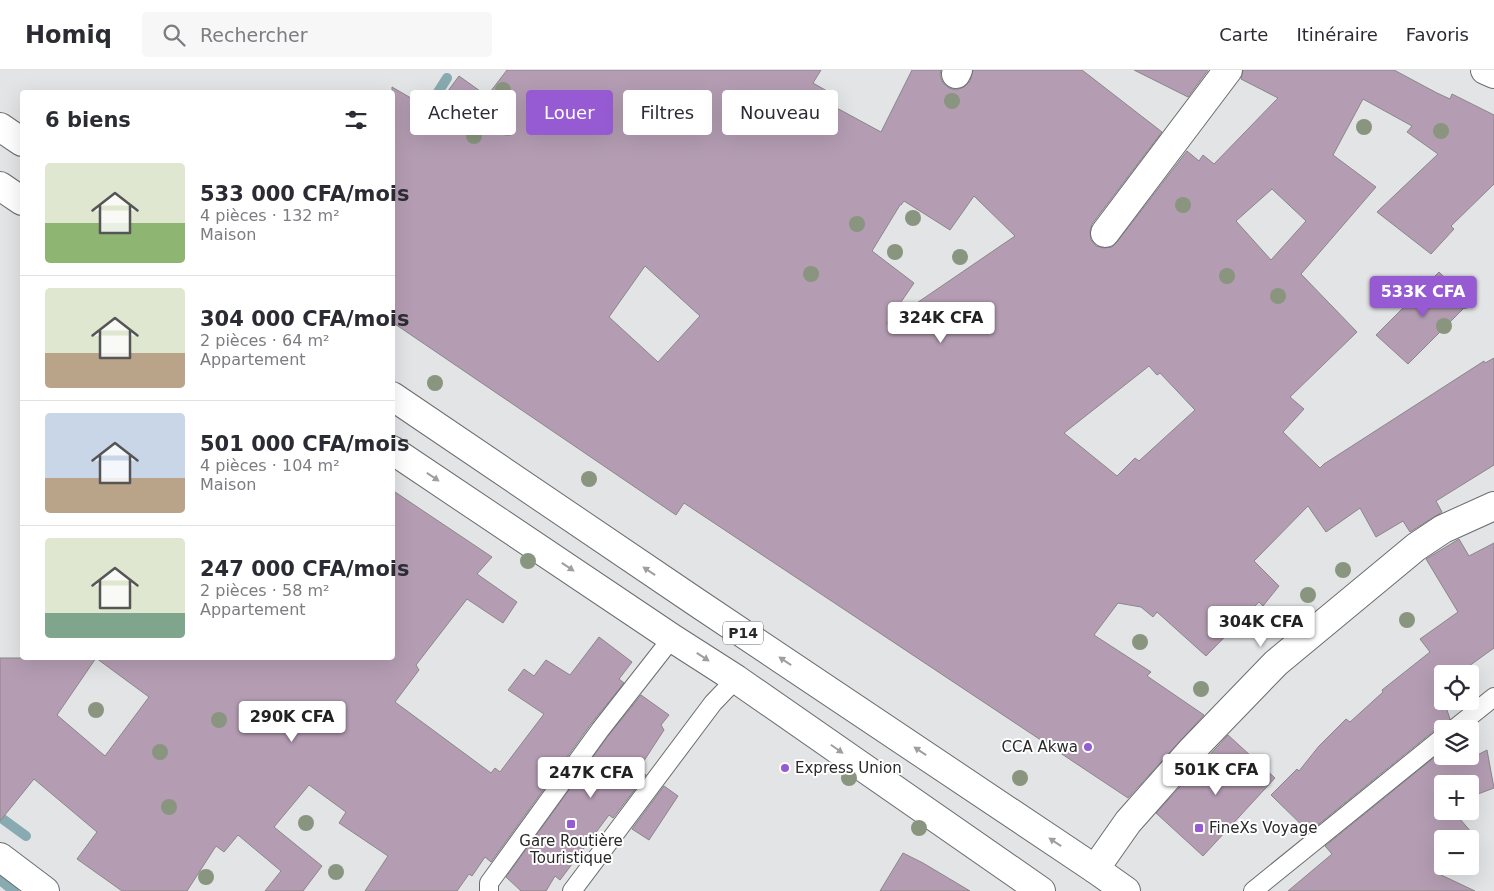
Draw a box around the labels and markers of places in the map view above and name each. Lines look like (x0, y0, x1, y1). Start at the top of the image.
pin: 533K CFA (1371, 276, 1475, 318)
pin: 324K CFA (889, 302, 993, 344)
pin: 304K CFA (1209, 606, 1313, 648)
pin: 290K CFA (240, 700, 344, 743)
place label: CCA Akwa (1002, 738, 1078, 756)
marker: CCA Akwa (1082, 741, 1094, 753)
pin: 501K CFA (1164, 754, 1268, 796)
pin: 247K CFA (539, 756, 643, 799)
place label: Express Union (795, 759, 902, 777)
marker: Express Union (779, 762, 791, 774)
marker: Gare Routière Touristique (565, 818, 577, 830)
place label: FineXs Voyage (1209, 819, 1317, 837)
marker: FineXs Voyage (1193, 822, 1205, 834)
place label: Gare Routière Touristique (519, 832, 623, 867)

